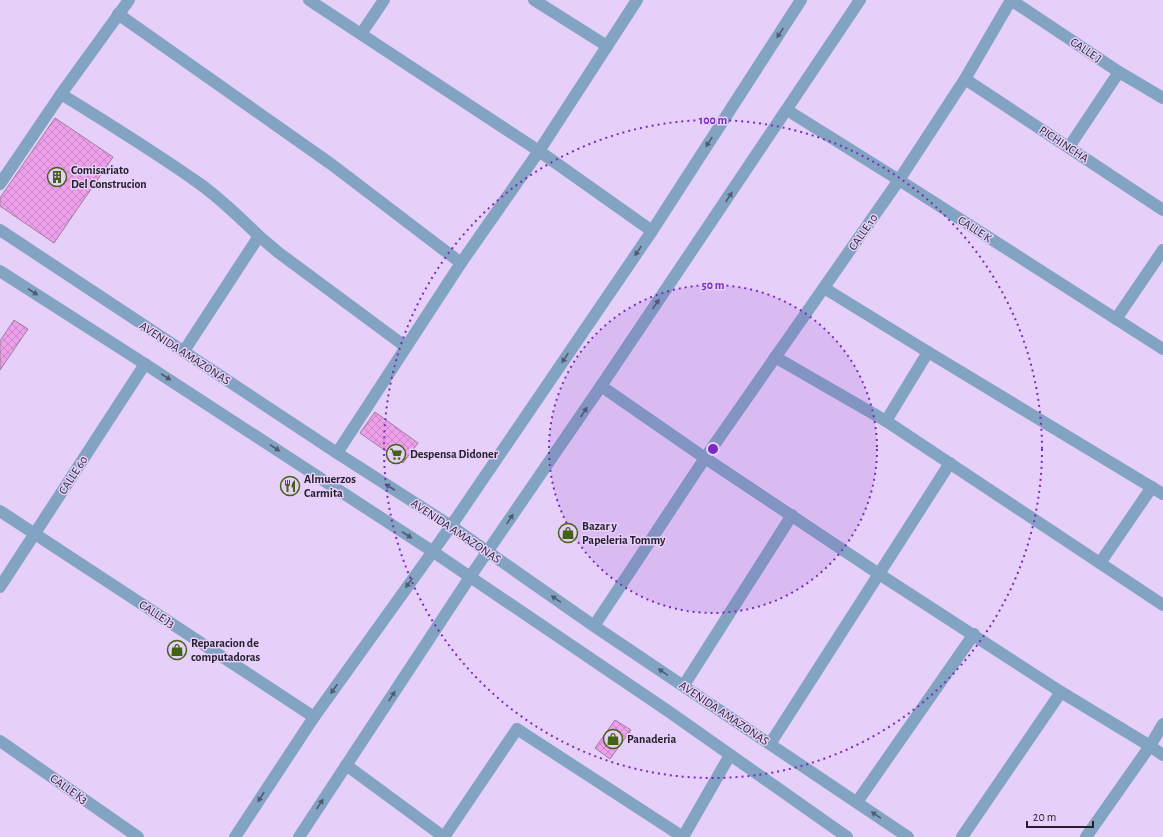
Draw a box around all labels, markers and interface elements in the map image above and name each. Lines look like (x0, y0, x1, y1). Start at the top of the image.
one-way arrow (776, 28, 784, 38)
street label: CALLE J (1068, 35, 1104, 65)
text: 100 m (699, 114, 727, 126)
street label: PICHINCHA (1037, 124, 1091, 164)
one-way arrow (706, 136, 713, 148)
place label: Comisariato Del Construcion (71, 164, 147, 190)
building icon: Comisariato Del Construcion (46, 166, 68, 188)
one-way arrow (725, 191, 733, 202)
street label: CALLE 10 (846, 212, 880, 252)
street label: CALLE K (956, 214, 994, 244)
one-way arrow (635, 245, 642, 257)
text: 50 m (702, 279, 725, 291)
one-way arrow (28, 288, 38, 296)
one-way arrow (652, 299, 660, 310)
street label: AVENIDA AMAZONAS (138, 319, 233, 387)
one-way arrow (561, 353, 569, 363)
one-way arrow (161, 373, 171, 381)
one-way arrow (580, 407, 588, 417)
centre of rings (706, 442, 720, 456)
supermarket icon: Despensa Didoner (385, 443, 407, 465)
one-way arrow (269, 445, 281, 452)
place label: Despensa Didoner (410, 448, 499, 460)
street label: CALLE 60 (56, 454, 90, 496)
place label: Almuerzos Carmita (304, 473, 356, 499)
restaurant icon: Almuerzos Carmita (279, 475, 301, 497)
one-way arrow (385, 483, 395, 491)
street label: AVENIDA AMAZONAS (409, 497, 503, 566)
one-way arrow (506, 514, 514, 525)
place label: Bazar y Papeleria Tommy (582, 520, 666, 547)
shop icon: Bazar y Papeleria Tommy (557, 522, 579, 544)
one-way arrow (402, 531, 412, 539)
one-way arrow (405, 578, 413, 588)
one-way arrow (550, 595, 561, 603)
street label: CALLE J3 (137, 598, 177, 630)
place label: Reparacion de computadoras (191, 637, 260, 663)
shop icon: Reparacion de computadoras (166, 639, 188, 661)
one-way arrow (658, 668, 669, 676)
street label: AVENIDA AMAZONAS (677, 679, 771, 748)
one-way arrow (330, 684, 338, 694)
one-way arrow (388, 691, 396, 701)
shop icon: Panaderia (602, 728, 624, 750)
place label: Panaderia (627, 733, 676, 745)
street label: CALLE K3 (48, 772, 90, 806)
one-way arrow (258, 791, 265, 803)
one-way arrow (316, 799, 324, 810)
scale bar (1027, 803, 1093, 829)
one-way arrow (870, 811, 881, 819)
text: 20 m (1033, 811, 1056, 823)

